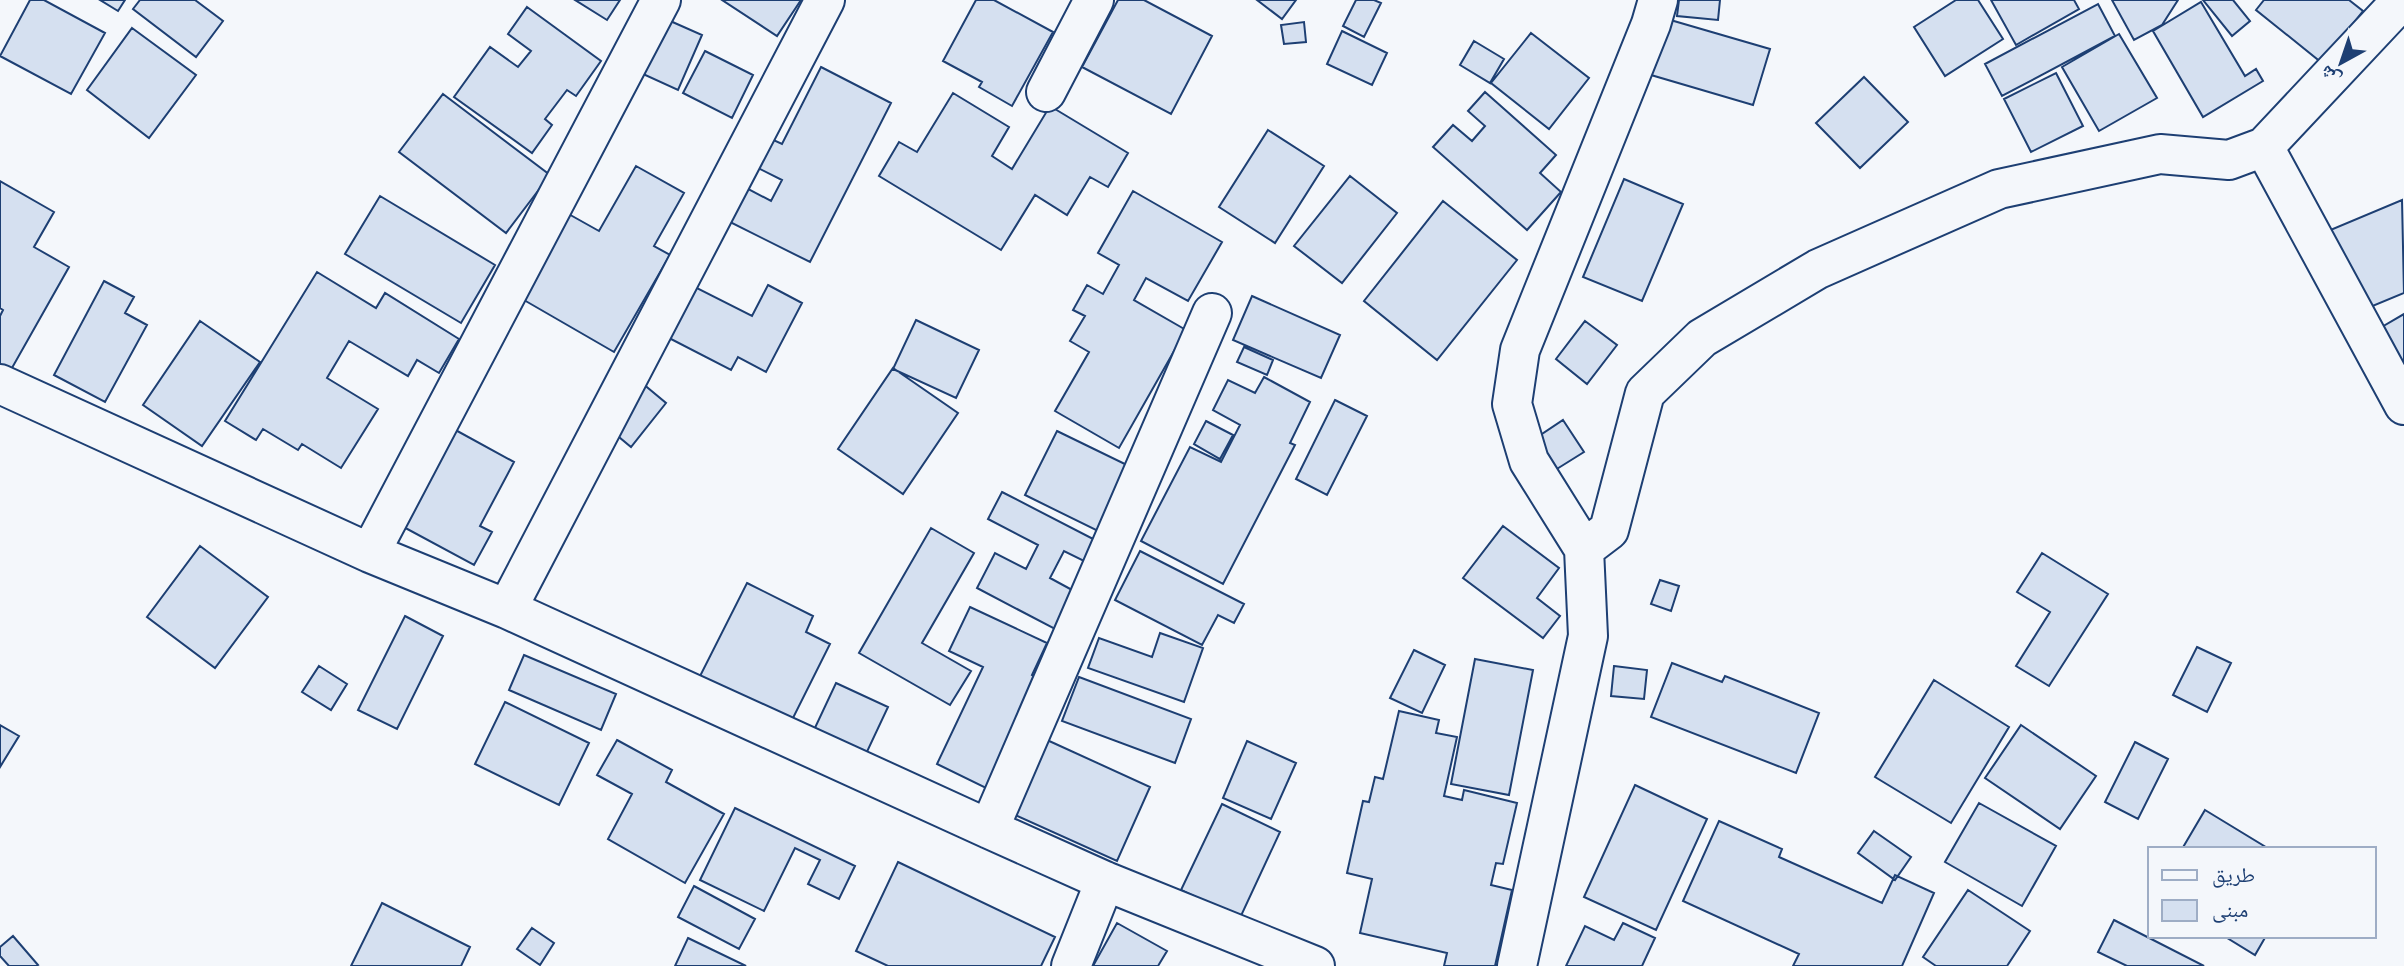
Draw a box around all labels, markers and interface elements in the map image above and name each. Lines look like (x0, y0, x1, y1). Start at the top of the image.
north arrow (2306, 28, 2376, 98)
text: ش (2315, 60, 2346, 91)
legend (2148, 847, 2376, 938)
text: طريق (2212, 862, 2255, 888)
text: مبنى (2212, 897, 2248, 923)

